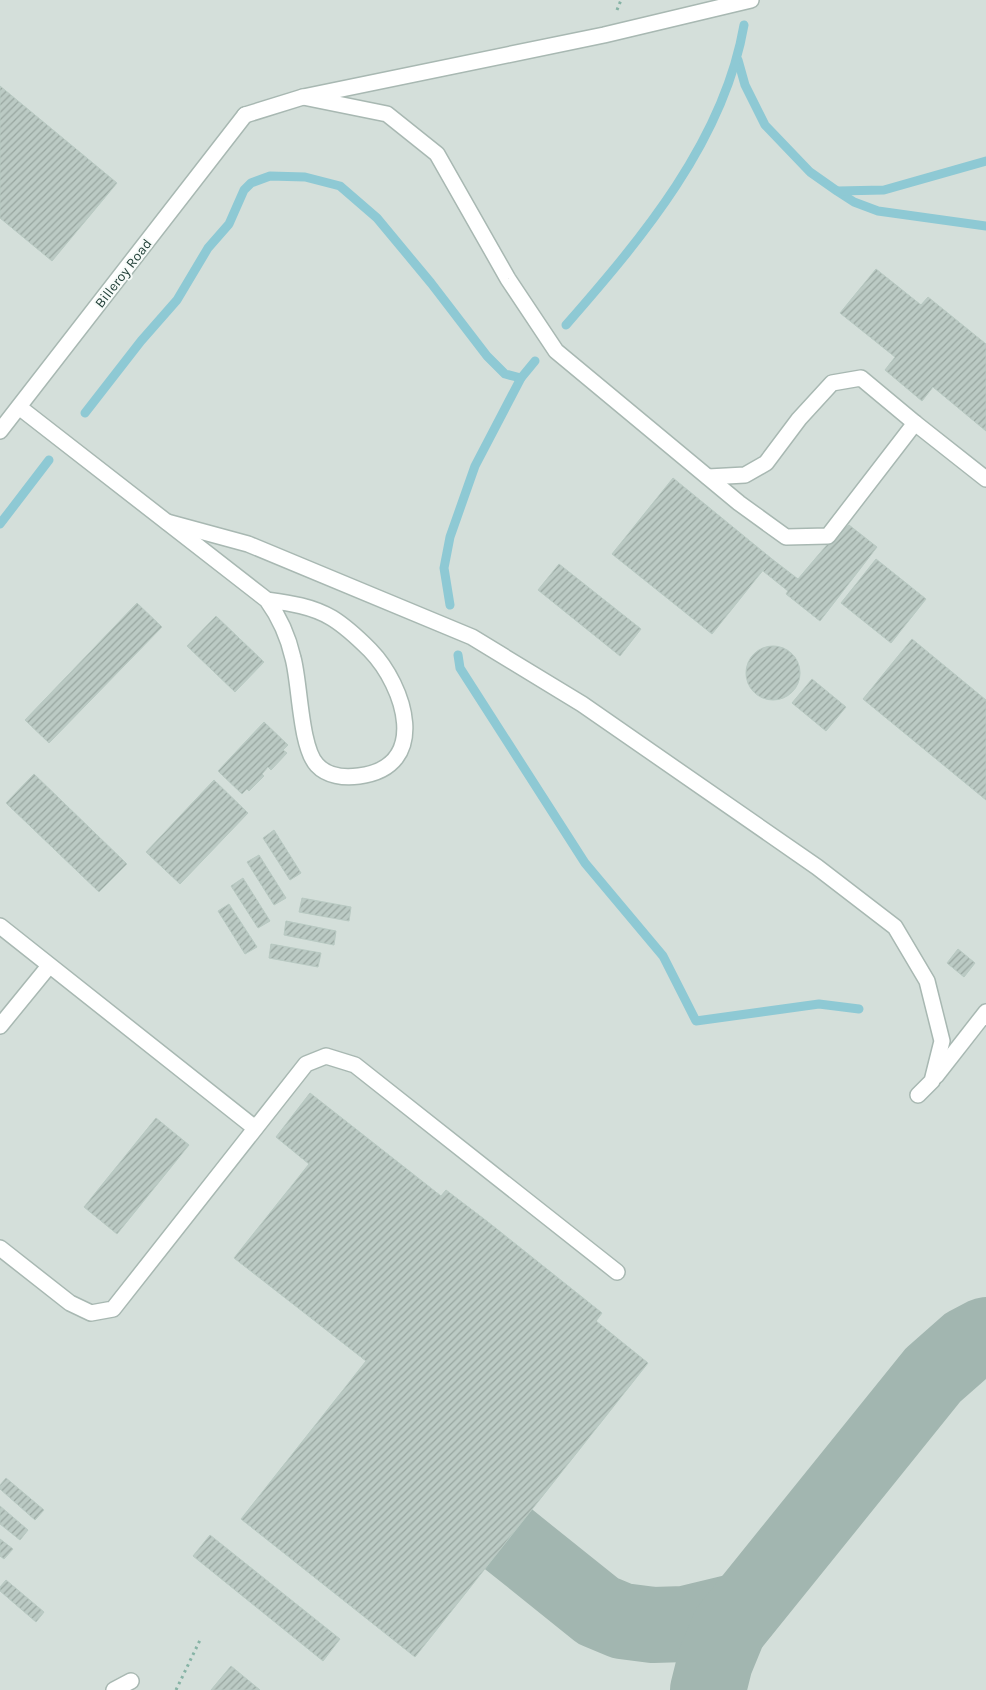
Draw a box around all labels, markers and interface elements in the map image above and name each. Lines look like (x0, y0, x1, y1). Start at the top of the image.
street label: Billeroy Road (91, 235, 156, 311)

